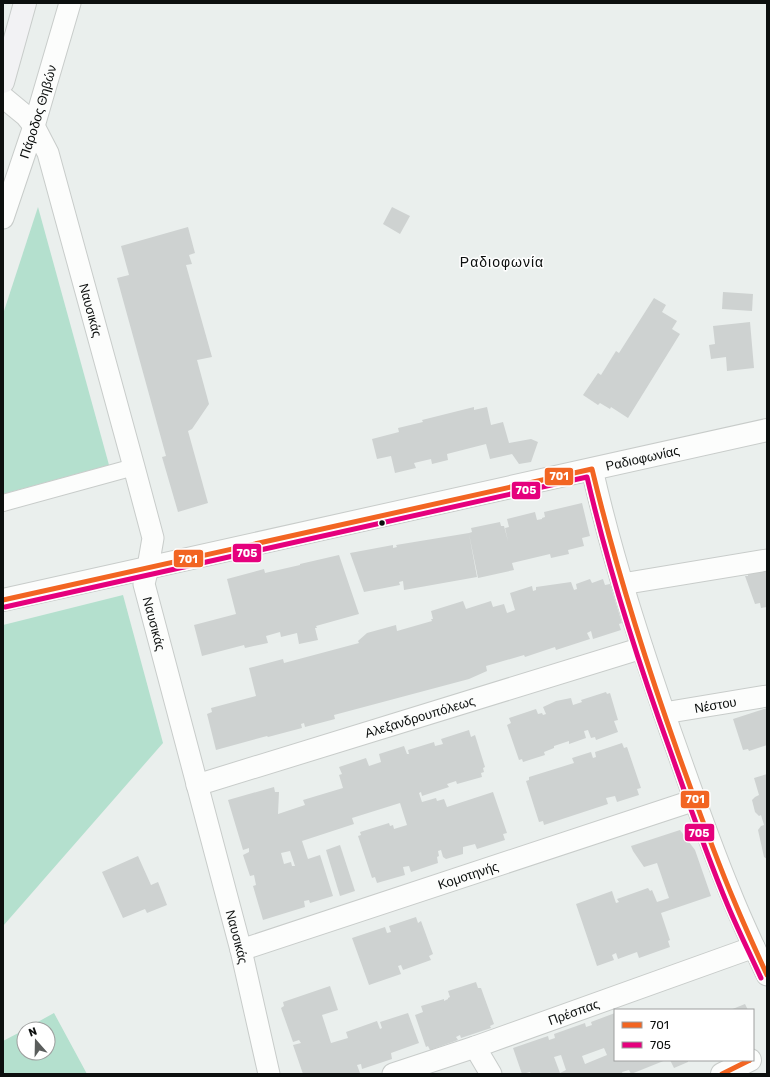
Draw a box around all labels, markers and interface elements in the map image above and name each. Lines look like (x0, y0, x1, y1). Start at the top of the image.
street label: Πάροδος Θηβών (16, 63, 59, 160)
district label: Ραδιοφωνία (460, 254, 544, 271)
street label: Ναυσικάς (77, 282, 106, 339)
street label: Ραδιοφωνίας (604, 442, 681, 473)
line badge: 701 (544, 467, 574, 486)
text: 701 (549, 470, 569, 483)
line badge: 705 (511, 481, 541, 500)
text: 705 (516, 484, 536, 497)
unlabelled marker (377, 518, 387, 528)
line badge: 705 (232, 543, 262, 563)
text: 705 (237, 547, 257, 560)
line badge: 701 (173, 549, 204, 568)
text: 701 (178, 553, 198, 566)
street label: Ναυσικάς (140, 595, 169, 652)
street label: Αλεξανδρουπόλεως (363, 692, 476, 740)
street label: Νέστου (693, 694, 738, 715)
line badge: 701 (680, 790, 710, 809)
text: 701 (685, 793, 705, 806)
line badge: 705 (684, 823, 715, 842)
text: 705 (689, 827, 709, 840)
street label: Κομοτηνής (436, 858, 500, 892)
street label: Ναυσικάς (223, 908, 251, 965)
street label: Πρέσπας (546, 996, 601, 1028)
legend (614, 1009, 754, 1061)
text: 701 (650, 1018, 669, 1032)
north arrow (16, 1021, 56, 1061)
text: N (27, 1025, 39, 1040)
text: 705 (650, 1038, 671, 1052)

